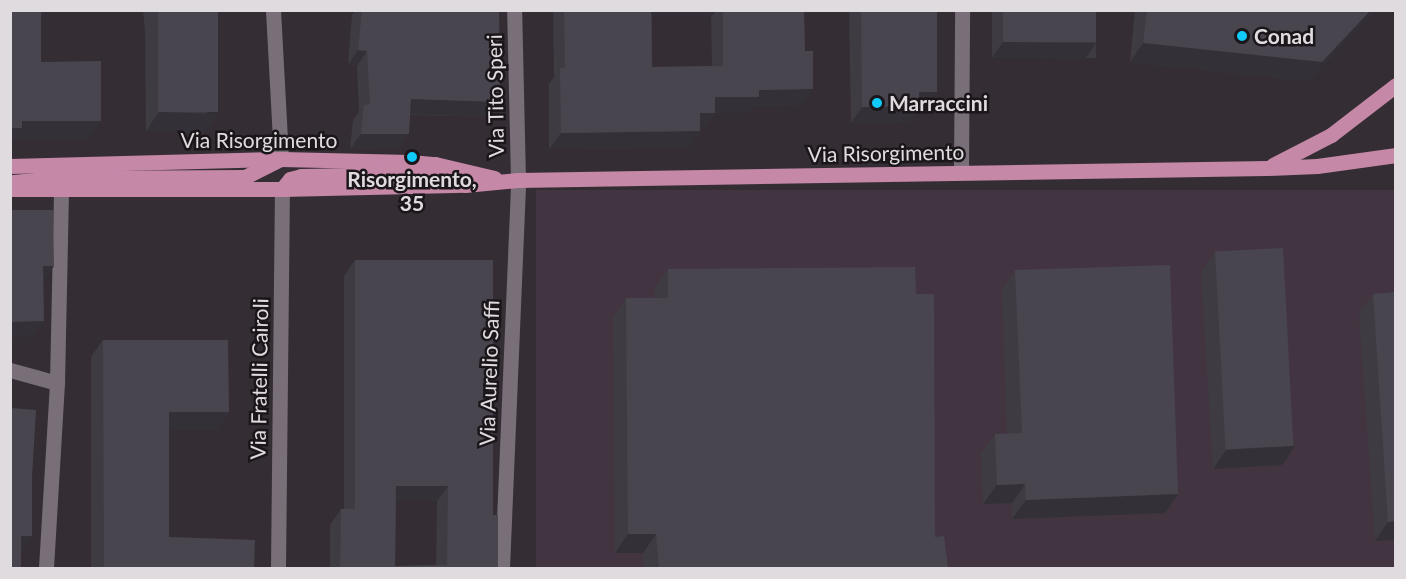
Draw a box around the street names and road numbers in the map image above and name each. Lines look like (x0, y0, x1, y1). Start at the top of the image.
street label: Via Tito Speri (481, 34, 509, 158)
street label: Via Risorgimento (181, 127, 337, 153)
street label: Via Risorgimento (807, 139, 965, 167)
street label: Via Fratelli Cairoli (245, 298, 273, 460)
street label: Via Aurelio Saffi (474, 299, 504, 447)

